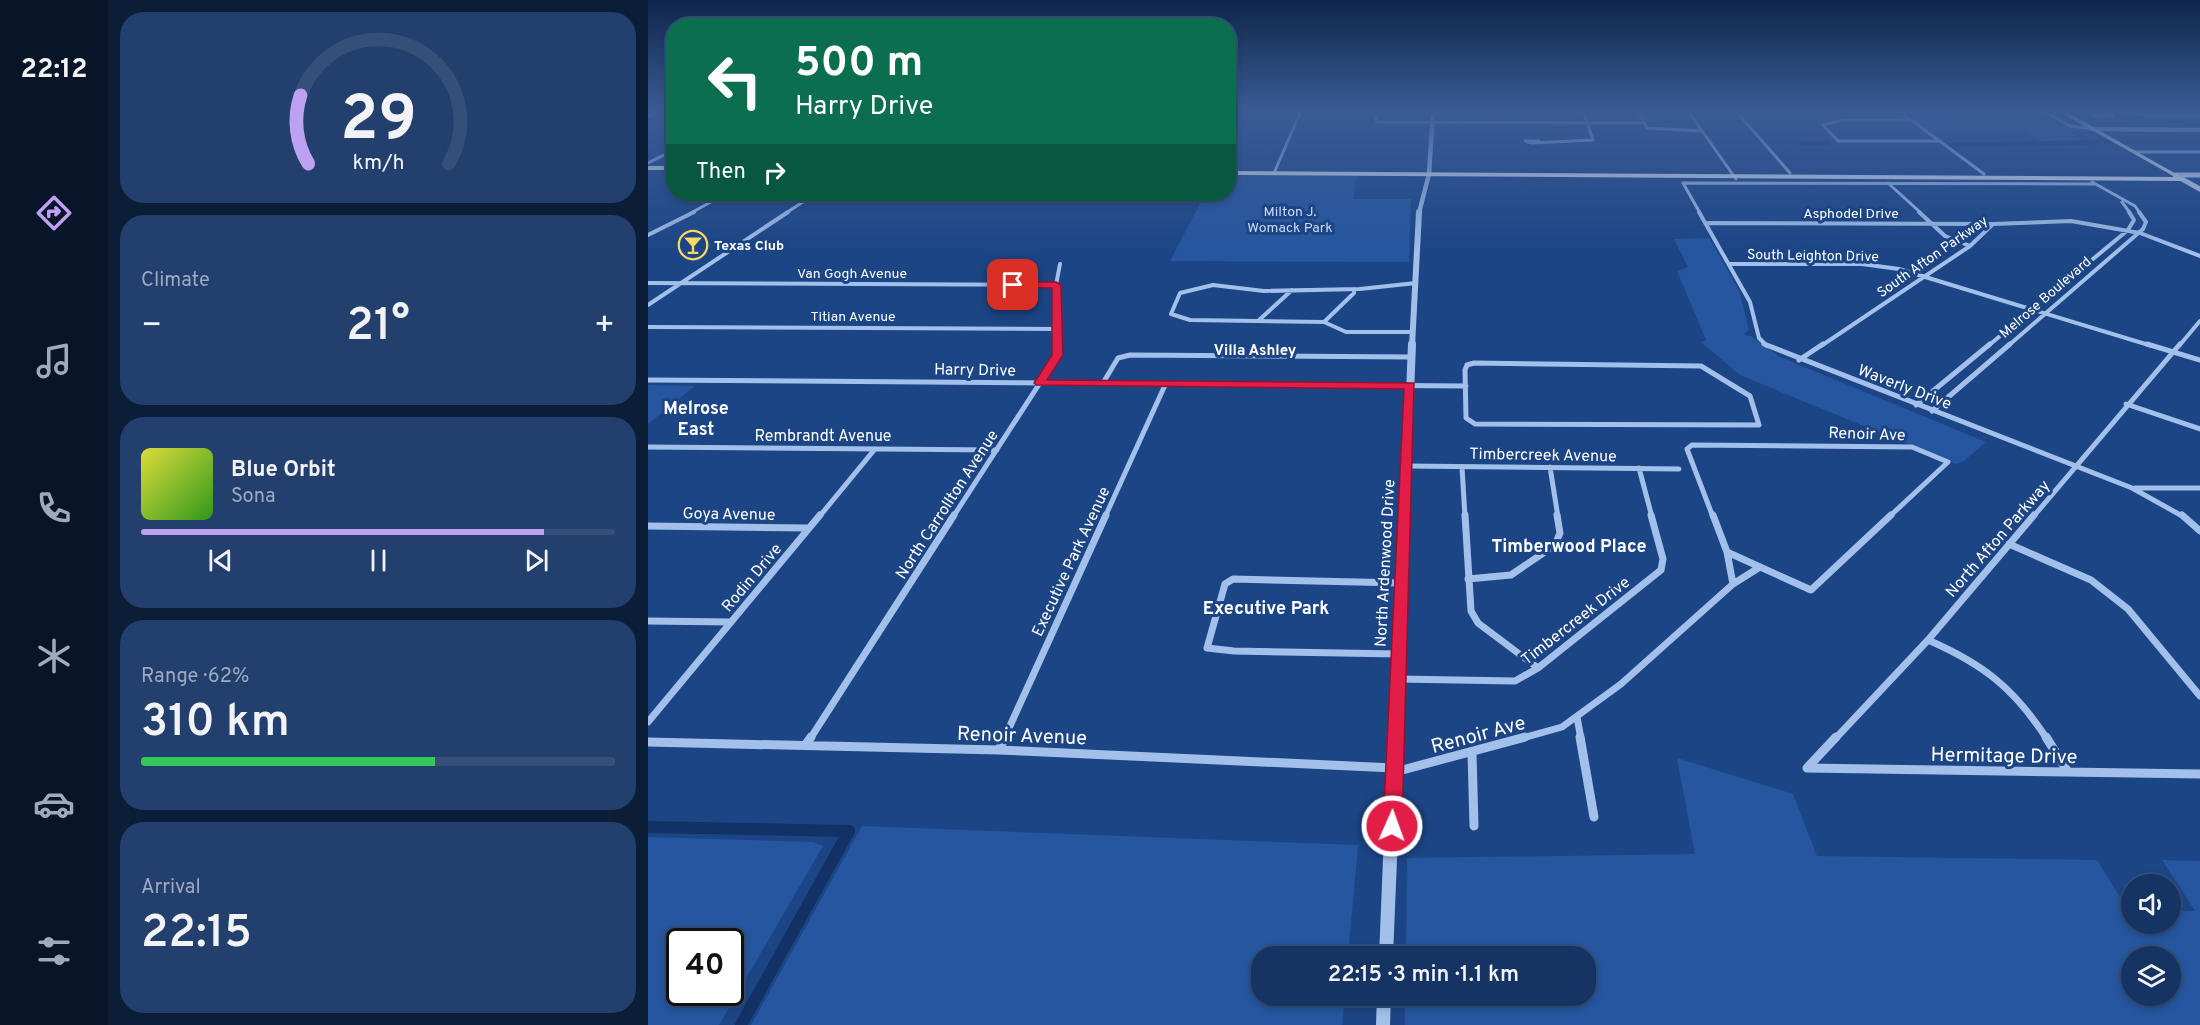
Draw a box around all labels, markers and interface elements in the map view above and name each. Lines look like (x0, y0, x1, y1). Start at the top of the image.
text: 500 m (795, 38, 923, 91)
icon: left (696, 42, 774, 120)
text: 22:12 (21, 53, 87, 87)
text: 29 (340, 83, 416, 162)
text: Harry Drive (795, 90, 933, 124)
text: km/h (352, 151, 404, 178)
icon: right (758, 156, 791, 189)
text: Then (696, 159, 746, 186)
icon: directions (33, 192, 75, 234)
park label: Milton J. Womack Park (1247, 204, 1333, 237)
street label: Asphodel Drive (1803, 206, 1899, 223)
street label: South Afton Parkway (1874, 213, 1991, 302)
bar icon: Texas Club (677, 229, 709, 261)
place label: Texas Club (714, 238, 784, 255)
street label: South Leighton Drive (1747, 247, 1879, 266)
street label: Melrose Boulevard (1997, 254, 2095, 343)
pin (987, 259, 1038, 310)
street label: Van Gogh Avenue (797, 266, 907, 283)
text: Climate (141, 268, 210, 294)
icon: arrive (996, 268, 1029, 301)
text: 21° (346, 299, 410, 356)
text: − (141, 306, 162, 348)
text: + (594, 306, 615, 348)
street label: Titian Avenue (810, 309, 896, 326)
icon: music (33, 340, 75, 382)
district label: Villa Ashley (1214, 342, 1297, 361)
street label: Harry Drive (934, 360, 1016, 382)
street label: Waverly Drive (1855, 361, 1954, 415)
district label: Melrose East (663, 398, 729, 442)
street label: Renoir Ave (1828, 424, 1906, 446)
street label: Rembrandt Avenue (755, 427, 891, 447)
street label: North Carrollton Avenue (892, 427, 1003, 583)
street label: Timbercreek Avenue (1469, 445, 1617, 467)
text: Blue Orbit (231, 457, 336, 484)
street label: North Afton Parkway (1942, 476, 2055, 602)
street label: North Ardenwood Drive (1372, 479, 1400, 648)
text: Sona (231, 484, 276, 510)
street label: Executive Park Avenue (1028, 484, 1115, 640)
icon: phone (33, 487, 75, 529)
street label: Goya Avenue (682, 504, 776, 526)
district label: Timberwood Place (1491, 536, 1647, 559)
street label: Rodin Drive (718, 540, 787, 617)
icon: previous (204, 544, 237, 577)
icon: pause (362, 544, 395, 577)
icon: next (520, 544, 553, 577)
street label: Timbercreek Drive (1518, 573, 1635, 670)
district label: Executive Park (1203, 598, 1329, 621)
icon: climate (33, 635, 75, 677)
text: Range · 62% (141, 664, 249, 690)
text: 310 km (141, 695, 290, 752)
street label: Renoir Ave (1428, 711, 1529, 761)
street label: Renoir Avenue (956, 722, 1087, 752)
street label: Hermitage Drive (1930, 743, 2078, 771)
icon: car (33, 783, 75, 825)
position arrow (1360, 794, 1424, 858)
map controls (2121, 874, 2181, 1006)
button: sound (2121, 874, 2181, 934)
text: Arrival (141, 875, 201, 901)
text: 22:15 (141, 906, 252, 963)
speed limit sign: 40 (666, 928, 744, 1006)
icon: filters (33, 930, 75, 972)
button: layers (2121, 946, 2181, 1006)
text: 22:15 · 3 min · 1.1 km (1328, 962, 1519, 989)

